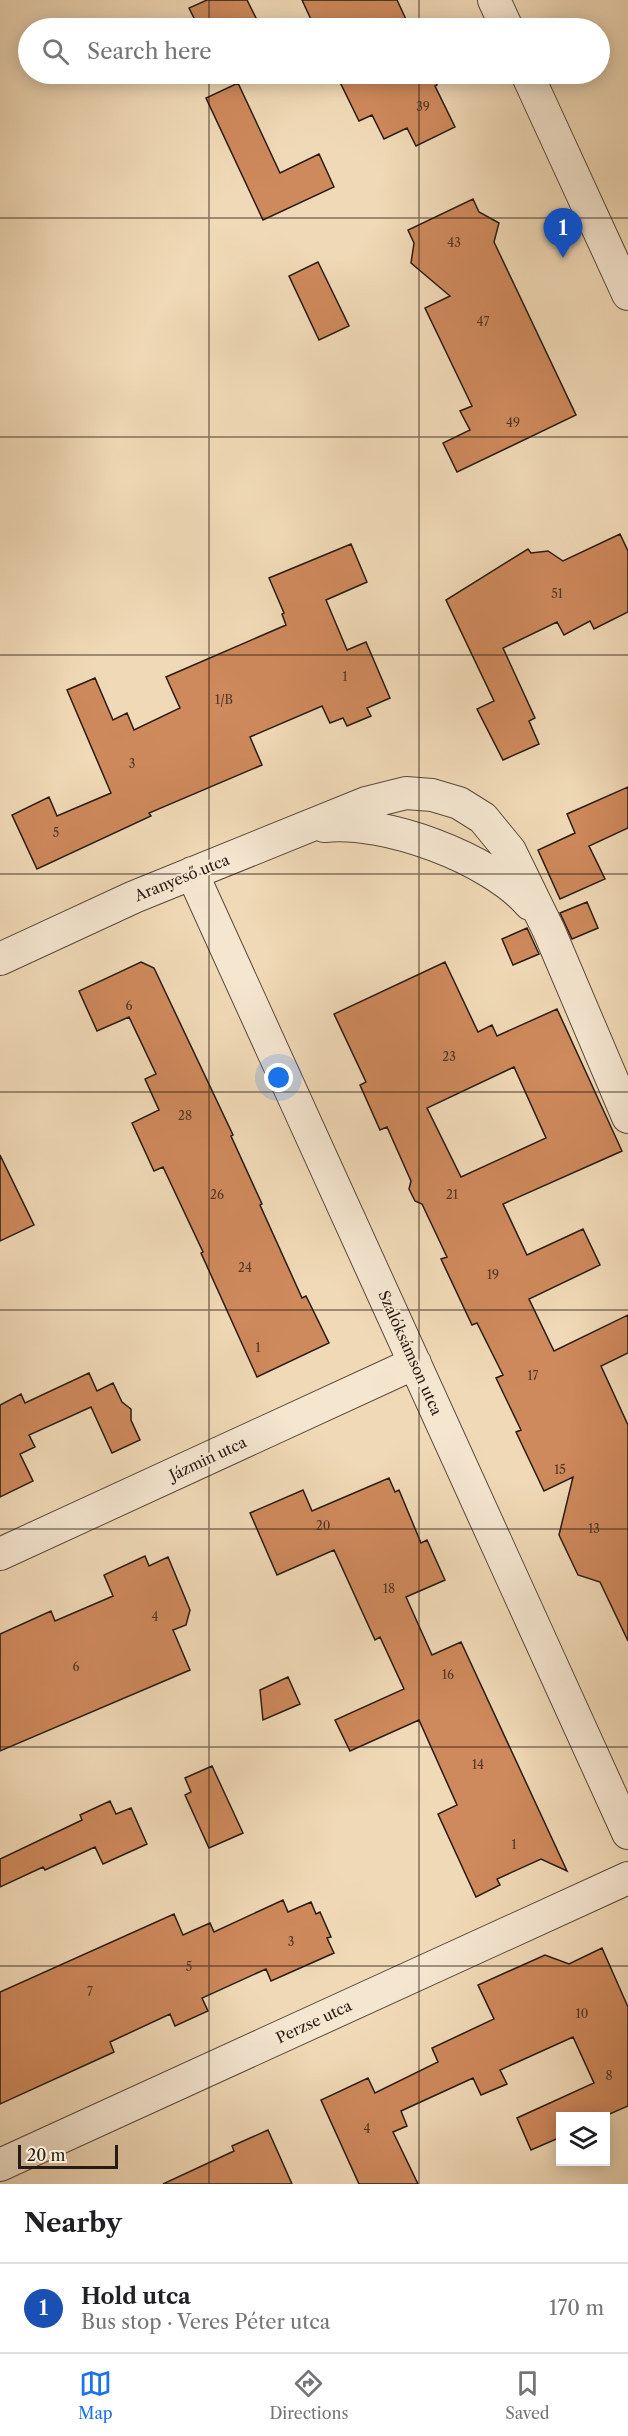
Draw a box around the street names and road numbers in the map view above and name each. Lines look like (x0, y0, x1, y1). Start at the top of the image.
street label: Aranyeső utca (131, 850, 232, 906)
street label: Szalóksámson utca (374, 1287, 447, 1418)
street label: Jázmin utca (164, 1432, 249, 1486)
street label: Perzse utca (273, 1996, 355, 2047)

